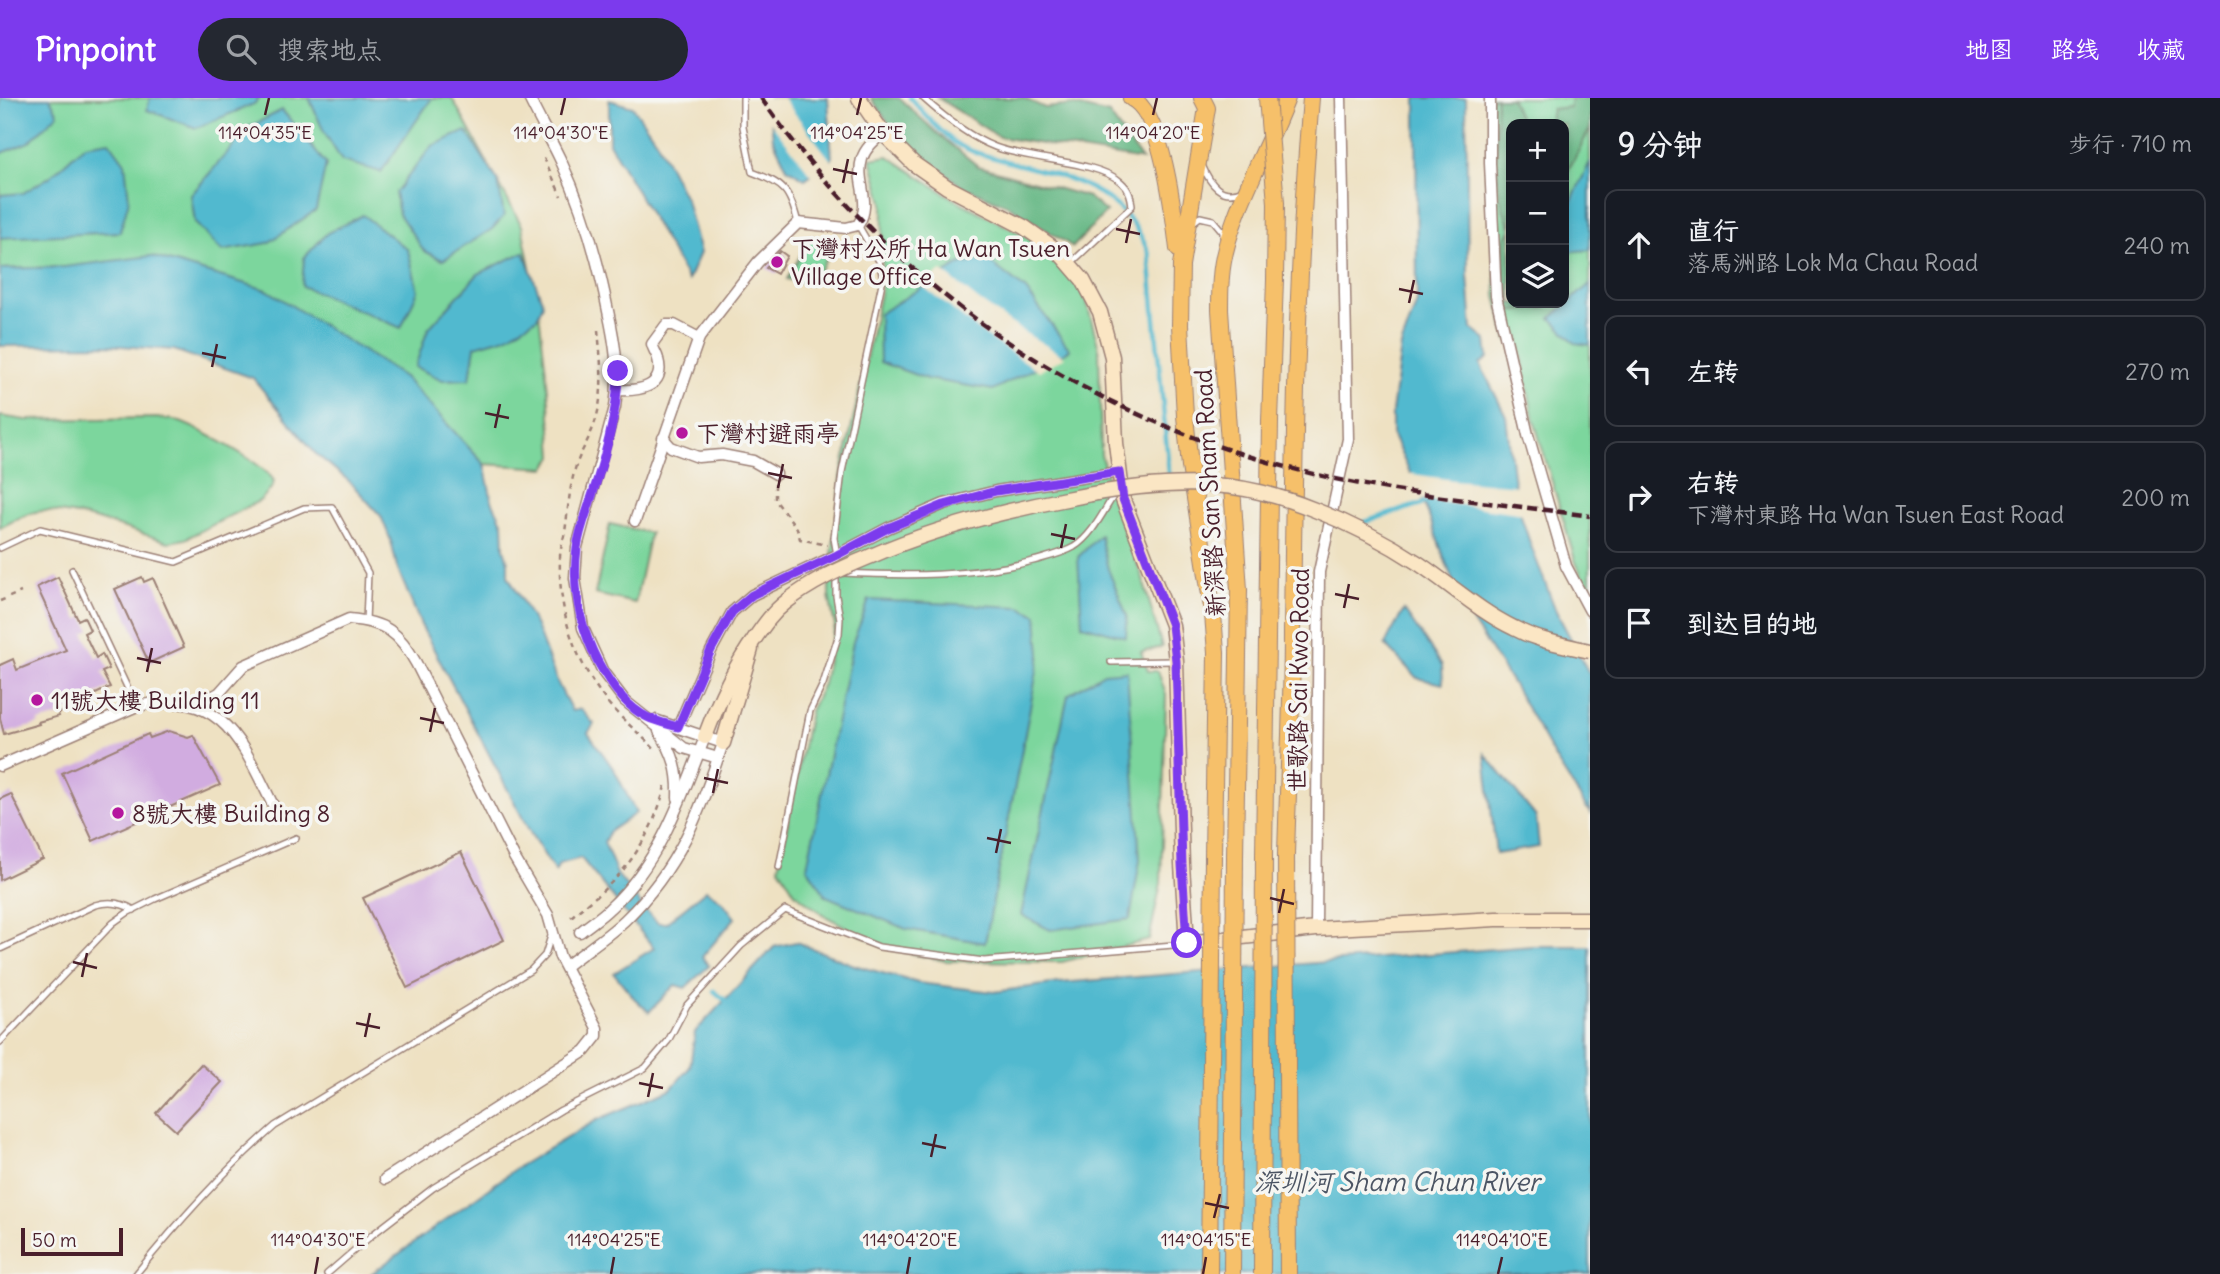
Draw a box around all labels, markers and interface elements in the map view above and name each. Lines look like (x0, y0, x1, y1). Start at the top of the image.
search box (198, 18, 688, 81)
text: Pinpoint (35, 28, 156, 70)
icon: search (222, 30, 260, 68)
text: 搜索地点 (278, 33, 382, 66)
text: 地图 (1965, 34, 2013, 64)
text: 路线 (2051, 34, 2099, 64)
text: 收藏 (2137, 34, 2185, 64)
map controls (1506, 119, 1569, 308)
button: + (1506, 119, 1569, 182)
text: 114°04'35"E (218, 121, 312, 144)
text: 114°04'30"E (513, 121, 609, 144)
text: 114°04'25"E (810, 121, 904, 144)
text: 114°04'20"E (1106, 121, 1200, 144)
text: 9 分钟 (1618, 125, 1702, 163)
text: 步行 · 710 m (2069, 129, 2192, 158)
button: − (1506, 182, 1569, 245)
text: 直行 (1687, 214, 1739, 247)
icon: ahead (1620, 226, 1658, 264)
text: 240 m (2124, 231, 2190, 260)
place label: 下灣村公所 Ha Wan Tsuen Village Office (791, 233, 1070, 291)
button: layers (1506, 245, 1569, 308)
text: 落馬洲路 Lok Ma Chau Road (1687, 248, 1978, 277)
marker: 下灣村公所 Ha Wan Tsuen Village Office (769, 254, 785, 270)
icon: left (1620, 352, 1658, 390)
route end (602, 355, 633, 386)
text: 左转 (1687, 355, 1739, 388)
text: 270 m (2125, 357, 2190, 386)
street label: 新深路 San Sham Road (1188, 368, 1230, 618)
place label: 下灣村避雨亭 (696, 418, 840, 448)
marker: 下灣村避雨亭 (674, 425, 690, 441)
text: 右转 (1687, 466, 1739, 499)
icon: right (1620, 478, 1658, 516)
text: 200 m (2121, 483, 2190, 512)
text: 下灣村東路 Ha Wan Tsuen East Road (1687, 500, 2064, 529)
street label: 世歌路 Sai Kwo Road (1281, 568, 1315, 792)
icon: arrive (1620, 604, 1658, 642)
text: 到达目的地 (1687, 607, 1817, 640)
place label: 11號大樓 Building 11 (51, 685, 260, 715)
marker: 11號大樓 Building 11 (29, 692, 45, 708)
place label: 8號大樓 Building 8 (132, 798, 330, 828)
marker: 8號大樓 Building 8 (110, 805, 126, 821)
route start (1171, 927, 1202, 958)
water label: 深圳河 Sham Chun River (1254, 1165, 1543, 1198)
scale bar (21, 1225, 122, 1257)
text: 50 m (32, 1228, 77, 1252)
text: 114°04'30"E (270, 1228, 366, 1251)
text: 114°04'25"E (567, 1228, 661, 1251)
text: 114°04'20"E (863, 1228, 957, 1251)
text: 114°04'15"E (1161, 1228, 1251, 1251)
text: 114°04'10"E (1456, 1228, 1548, 1251)

